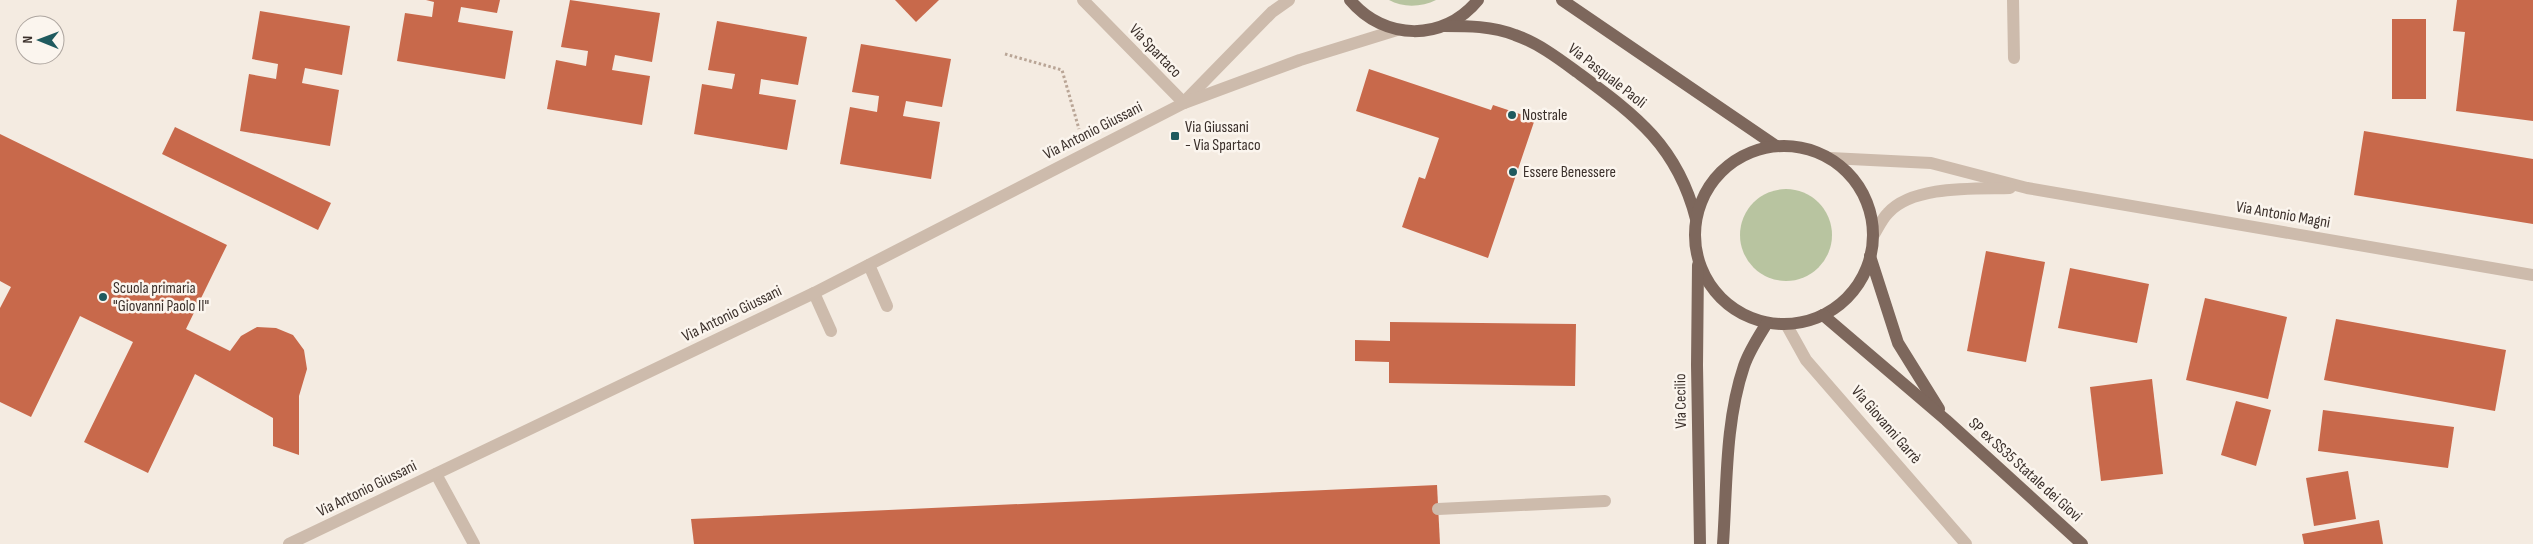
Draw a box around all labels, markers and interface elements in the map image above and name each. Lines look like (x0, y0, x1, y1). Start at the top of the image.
north arrow (15, 15, 65, 65)
street label: Via Spartaco (1125, 20, 1185, 82)
text: N (19, 36, 36, 44)
street label: Via Pasquale Paoli (1564, 39, 1650, 113)
street label: Via Antonio Giussani (1040, 98, 1146, 164)
place label: Nostrale (1522, 106, 1567, 125)
marker: Nostrale (1506, 109, 1518, 121)
place label: Via Giussani - Via Spartaco (1185, 118, 1261, 155)
marker: Via Giussani - Via Spartaco (1169, 130, 1181, 142)
place label: Essere Benessere (1523, 163, 1616, 182)
marker: Essere Benessere (1507, 166, 1519, 178)
street label: Via Antonio Magni (2234, 197, 2332, 233)
place label: Scuola primaria "Giovanni Paolo II" (113, 279, 209, 316)
street label: Via Antonio Giussani (679, 282, 785, 346)
marker: Scuola primaria "Giovanni Paolo II" (97, 291, 109, 303)
street label: Via Cecilio (1671, 373, 1691, 429)
street label: Via Giovanni Garrè (1847, 382, 1925, 468)
street label: SP ex SS35 Statale dei Giovi (1964, 414, 2086, 526)
street label: Via Antonio Giussani (314, 457, 420, 521)

